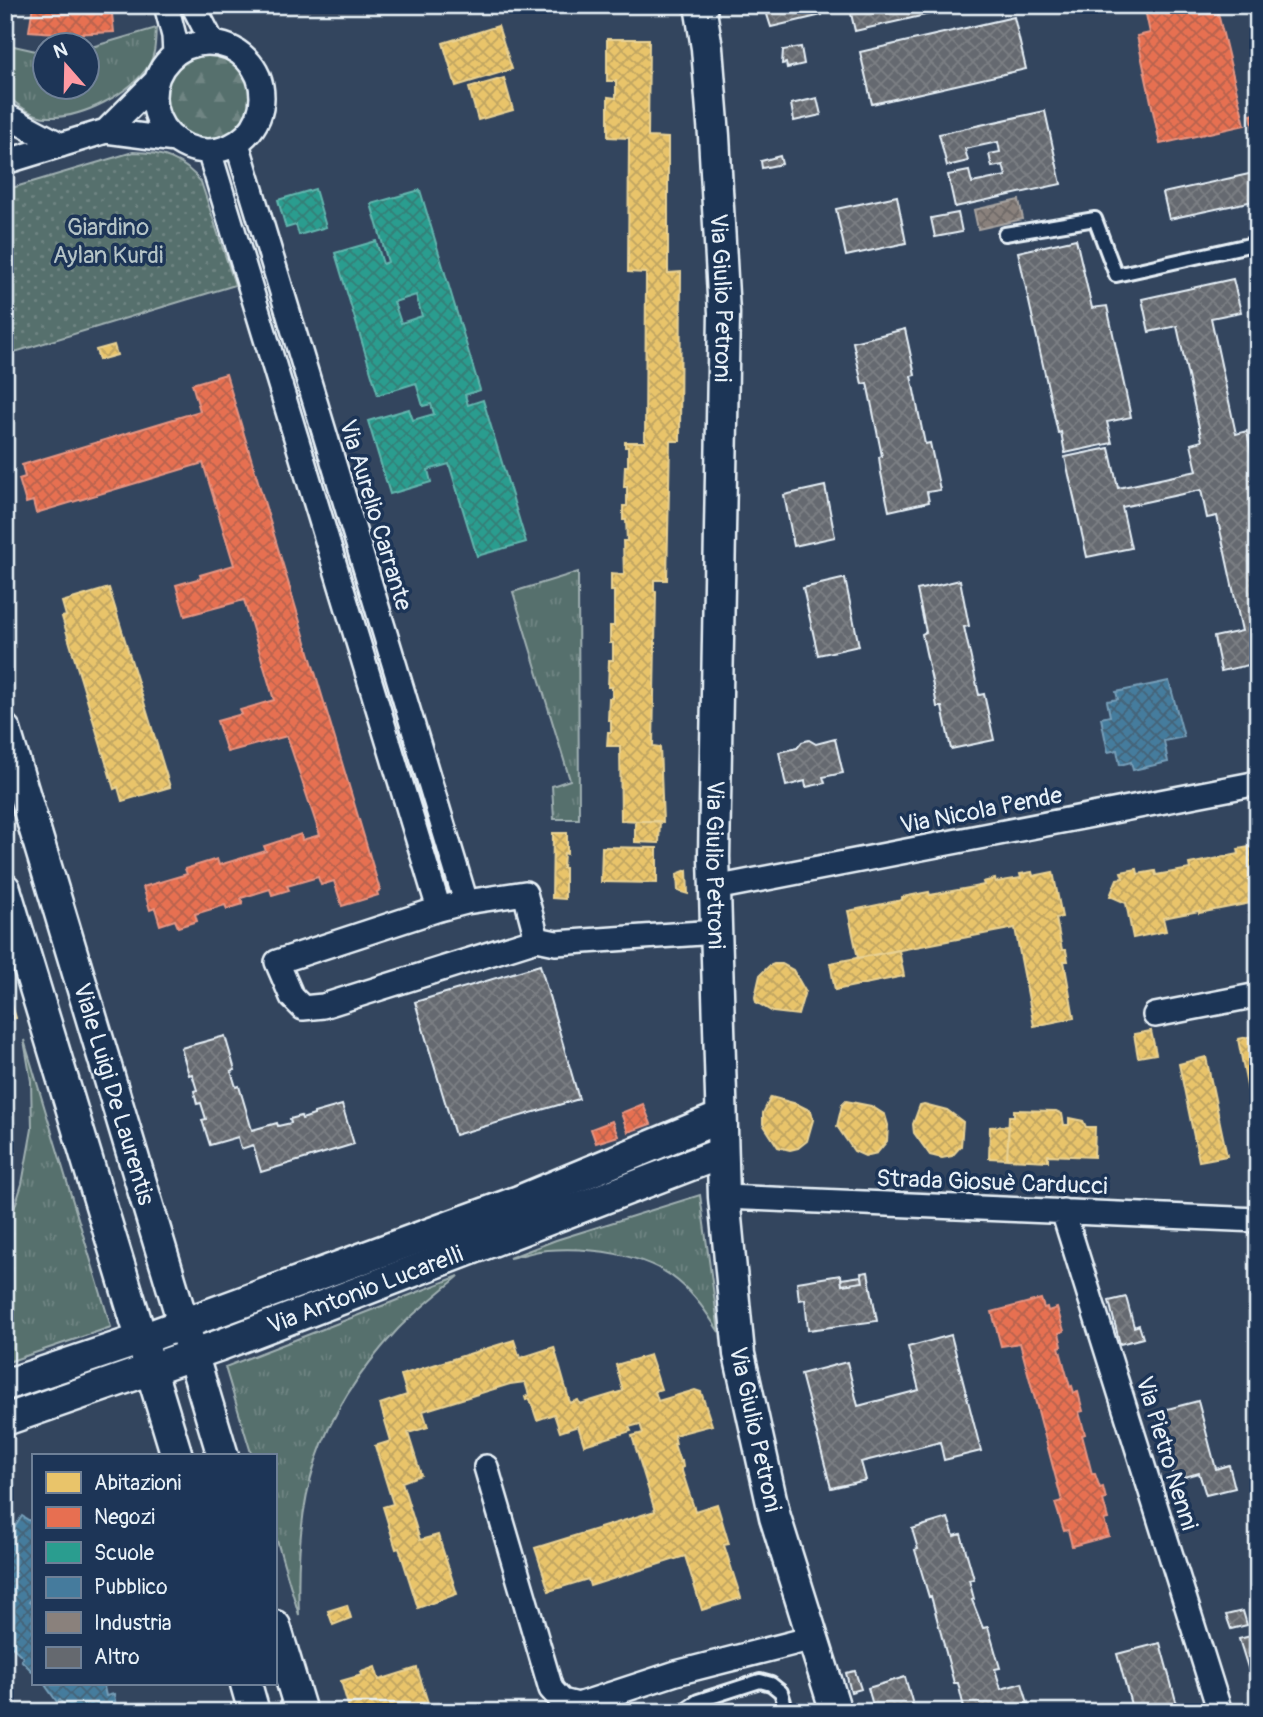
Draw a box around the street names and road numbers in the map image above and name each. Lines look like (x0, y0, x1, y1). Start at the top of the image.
street label: Via Giulio Petroni (703, 213, 738, 383)
street label: Via Aurelio Carrante (333, 416, 418, 614)
street label: Via Giulio Petroni (699, 780, 731, 950)
street label: Via Nicola Pende (897, 781, 1065, 840)
street label: Viale Luigi De Laurentis (67, 980, 161, 1209)
street label: Strada Giosuè Carducci (876, 1164, 1108, 1201)
street label: Via Antonio Lucarelli (263, 1240, 467, 1341)
street label: Via Giulio Petroni (723, 1345, 787, 1515)
street label: Via Pietro Nenni (1129, 1373, 1204, 1534)

